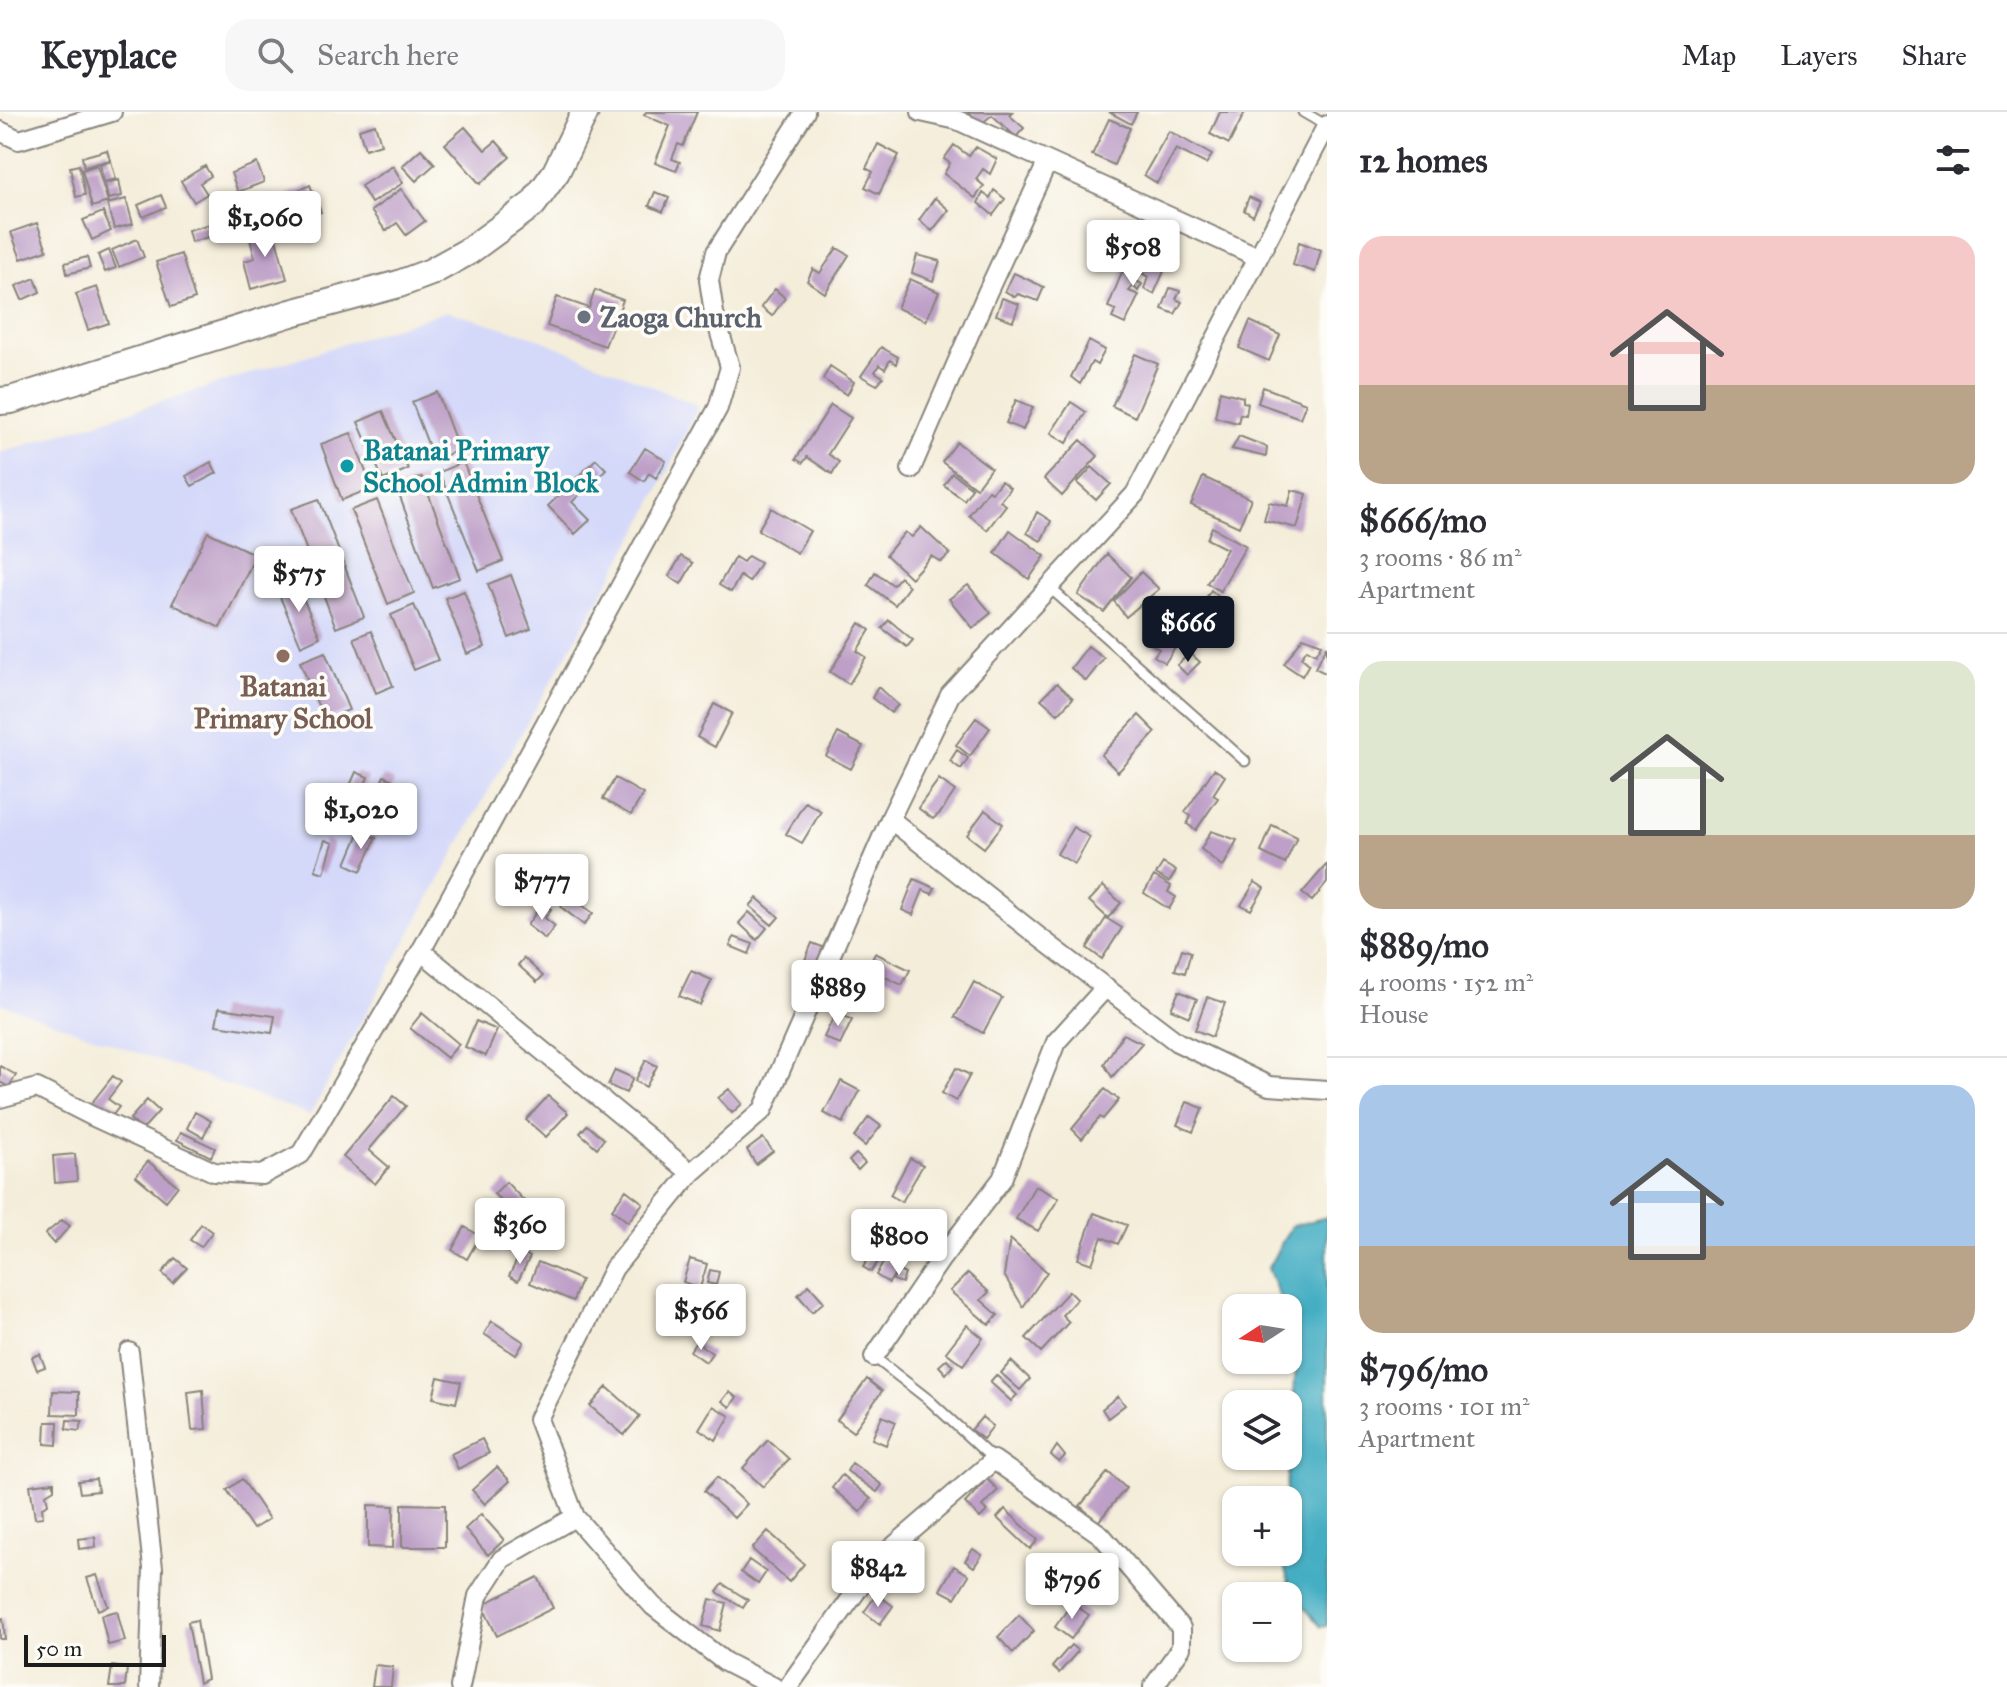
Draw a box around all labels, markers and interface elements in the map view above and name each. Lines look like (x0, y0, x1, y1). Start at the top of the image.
search box (225, 19, 785, 91)
text: Keyplace (40, 32, 177, 78)
icon: search (253, 33, 297, 77)
text: Search here (317, 37, 459, 73)
text: Map (1681, 38, 1736, 73)
text: Layers (1780, 38, 1858, 73)
text: Share (1902, 38, 1967, 73)
icon: filters (1931, 138, 1975, 182)
text: 12 homes (1359, 140, 1488, 181)
pin: $1,060 (200, 191, 330, 259)
text: $1,060 (227, 201, 303, 233)
pin: $508 (1086, 220, 1180, 288)
text: $508 (1105, 230, 1161, 262)
icon: home (1595, 288, 1739, 432)
place label: Zaoga Church (600, 300, 762, 335)
marker: Zaoga Church (575, 308, 593, 326)
place label: Batanai Primary School Admin Block (363, 433, 600, 500)
marker: Batanai Primary School Admin Block (338, 457, 356, 475)
text: $666/mo (1359, 500, 1487, 541)
text: 3 rooms · 86 m² (1359, 541, 1522, 573)
pin: $575 (252, 546, 346, 614)
text: $575 (272, 556, 326, 588)
text: Apartment (1359, 573, 1475, 605)
pin: $666 (1141, 596, 1235, 664)
text: $666 (1160, 606, 1216, 638)
marker: Batanai Primary School (274, 647, 292, 665)
place label: Batanai Primary School (194, 669, 373, 736)
icon: home (1595, 713, 1739, 857)
pin: $1,020 (296, 783, 426, 851)
text: $1,020 (323, 793, 399, 825)
pin: $777 (495, 854, 589, 922)
text: $777 (513, 864, 571, 896)
text: $889/mo (1359, 925, 1489, 966)
pin: $889 (791, 960, 885, 1028)
text: 4 rooms · 152 m² (1359, 966, 1533, 998)
text: $889 (809, 970, 867, 1002)
text: House (1359, 998, 1429, 1030)
icon: home (1595, 1137, 1739, 1281)
pin: $360 (473, 1198, 567, 1266)
text: $360 (493, 1208, 547, 1240)
pin: $800 (852, 1209, 946, 1277)
text: $800 (869, 1219, 929, 1251)
pin: $566 (654, 1284, 748, 1352)
text: $566 (674, 1294, 728, 1326)
north arrow (1222, 1294, 1302, 1374)
map controls (1222, 1294, 1302, 1662)
text: $796/mo (1359, 1349, 1488, 1390)
button: layers (1222, 1390, 1302, 1470)
text: 3 rooms · 101 m² (1359, 1390, 1530, 1422)
text: Apartment (1359, 1422, 1475, 1454)
button: + (1222, 1486, 1302, 1566)
pin: $842 (831, 1541, 925, 1609)
text: $842 (850, 1551, 906, 1583)
pin: $796 (1025, 1553, 1119, 1621)
text: $796 (1044, 1563, 1100, 1595)
button: − (1222, 1582, 1302, 1662)
scale bar (24, 1631, 166, 1667)
text: 50 m (36, 1635, 82, 1662)

